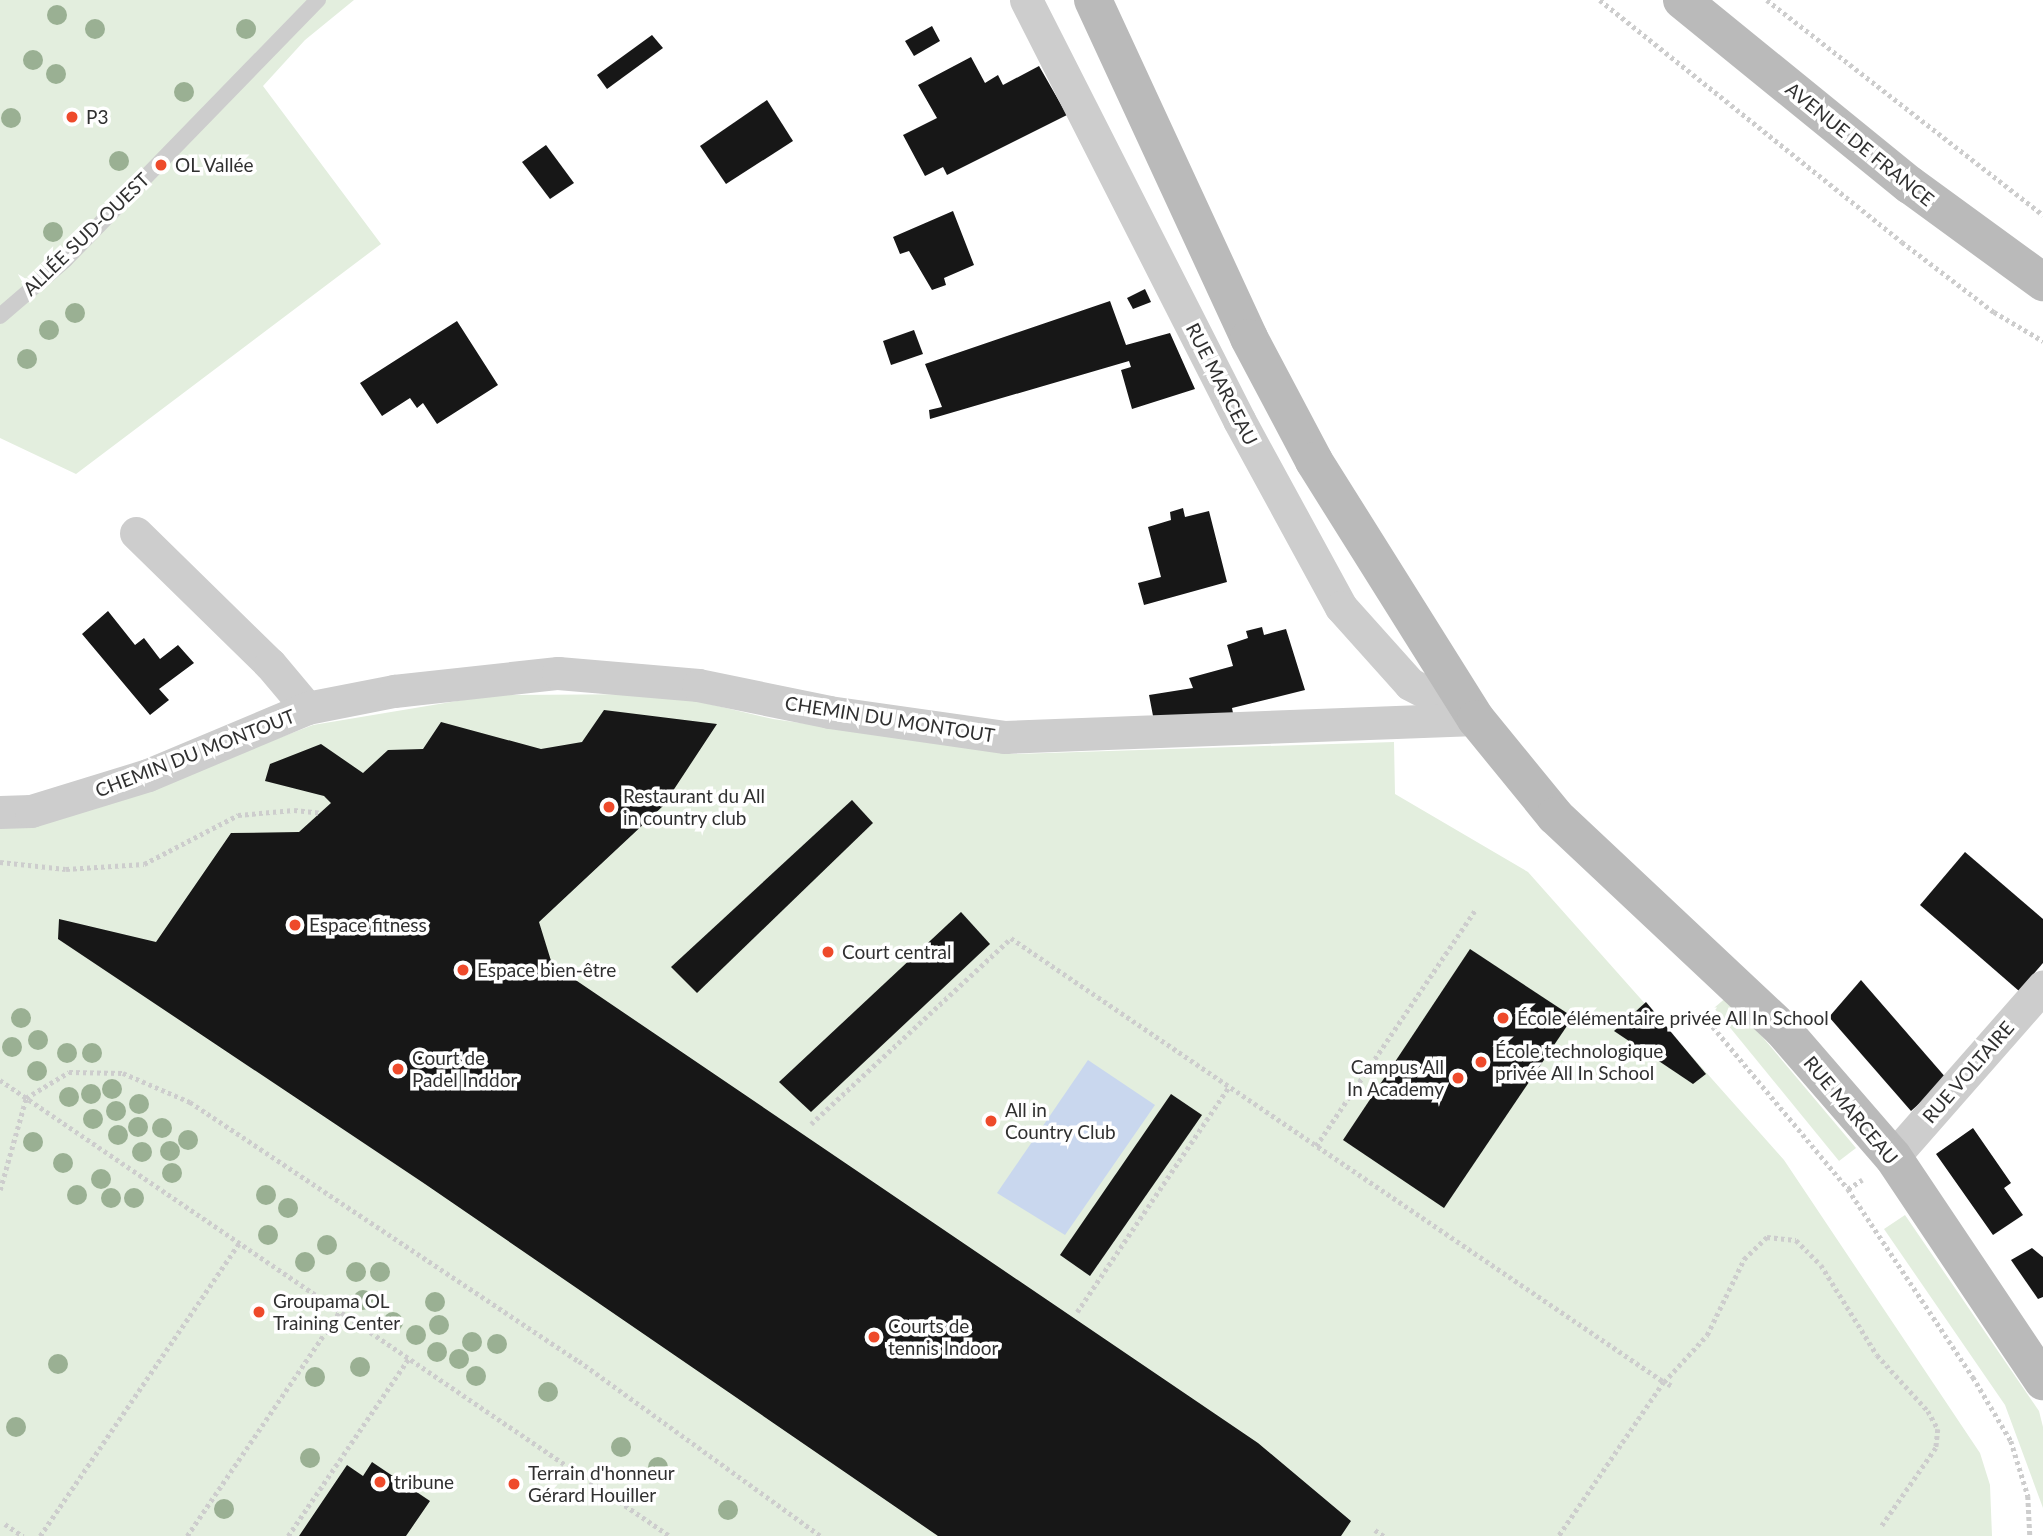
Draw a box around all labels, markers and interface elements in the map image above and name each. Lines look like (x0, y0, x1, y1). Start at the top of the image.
street label: AVENUE DE FRANCE (1781, 77, 1939, 211)
place label: P3 (86, 106, 108, 128)
marker: P3 (64, 109, 80, 125)
place label: OL Vallée (175, 154, 255, 176)
marker: OL Vallée (153, 157, 169, 173)
street label: ALLÉE SUD-OUEST (18, 168, 154, 300)
street label: RUE MARCEAU (1181, 319, 1263, 449)
street label: CHEMIN DU MONTOUT (783, 691, 997, 747)
street label: CHEMIN DU MONTOUT (92, 704, 298, 802)
place label: Restaurant du All in country club (623, 785, 766, 829)
marker: Restaurant du All in country club (601, 799, 617, 815)
place label: Espace fitness (309, 914, 427, 936)
marker: Espace fitness (287, 917, 303, 933)
place label: Court central (842, 941, 951, 963)
marker: Court central (820, 944, 836, 960)
place label: Espace bien-être (477, 959, 616, 981)
marker: Espace bien-être (455, 962, 471, 978)
place label: École élémentaire privée All In School (1517, 1007, 1829, 1029)
marker: École élémentaire privée All In School (1495, 1010, 1511, 1026)
street label: RUE VOLTAIRE (1917, 1016, 2019, 1128)
place label: École technologique privée All In School (1495, 1040, 1663, 1084)
place label: Court de Padel Inddor (412, 1047, 517, 1091)
street label: RUE MARCEAU (1799, 1051, 1903, 1169)
marker: École technologique privée All In School (1473, 1054, 1489, 1070)
place label: Campus All In Academy (1346, 1056, 1444, 1100)
marker: Court de Padel Inddor (390, 1061, 406, 1077)
marker: Campus All In Academy (1450, 1070, 1466, 1086)
place label: All in Country Club (1005, 1099, 1116, 1143)
marker: All in Country Club (983, 1113, 999, 1129)
place label: Groupama OL Training Center (273, 1290, 400, 1334)
marker: Groupama OL Training Center (251, 1304, 267, 1320)
place label: Courts de tennis Indoor (888, 1315, 999, 1359)
marker: Courts de tennis Indoor (866, 1329, 882, 1345)
place label: Terrain d'honneur Gérard Houiller (528, 1462, 675, 1506)
place label: tribune (394, 1471, 454, 1493)
marker: tribune (372, 1474, 388, 1490)
marker: Terrain d'honneur Gérard Houiller (506, 1476, 522, 1492)

